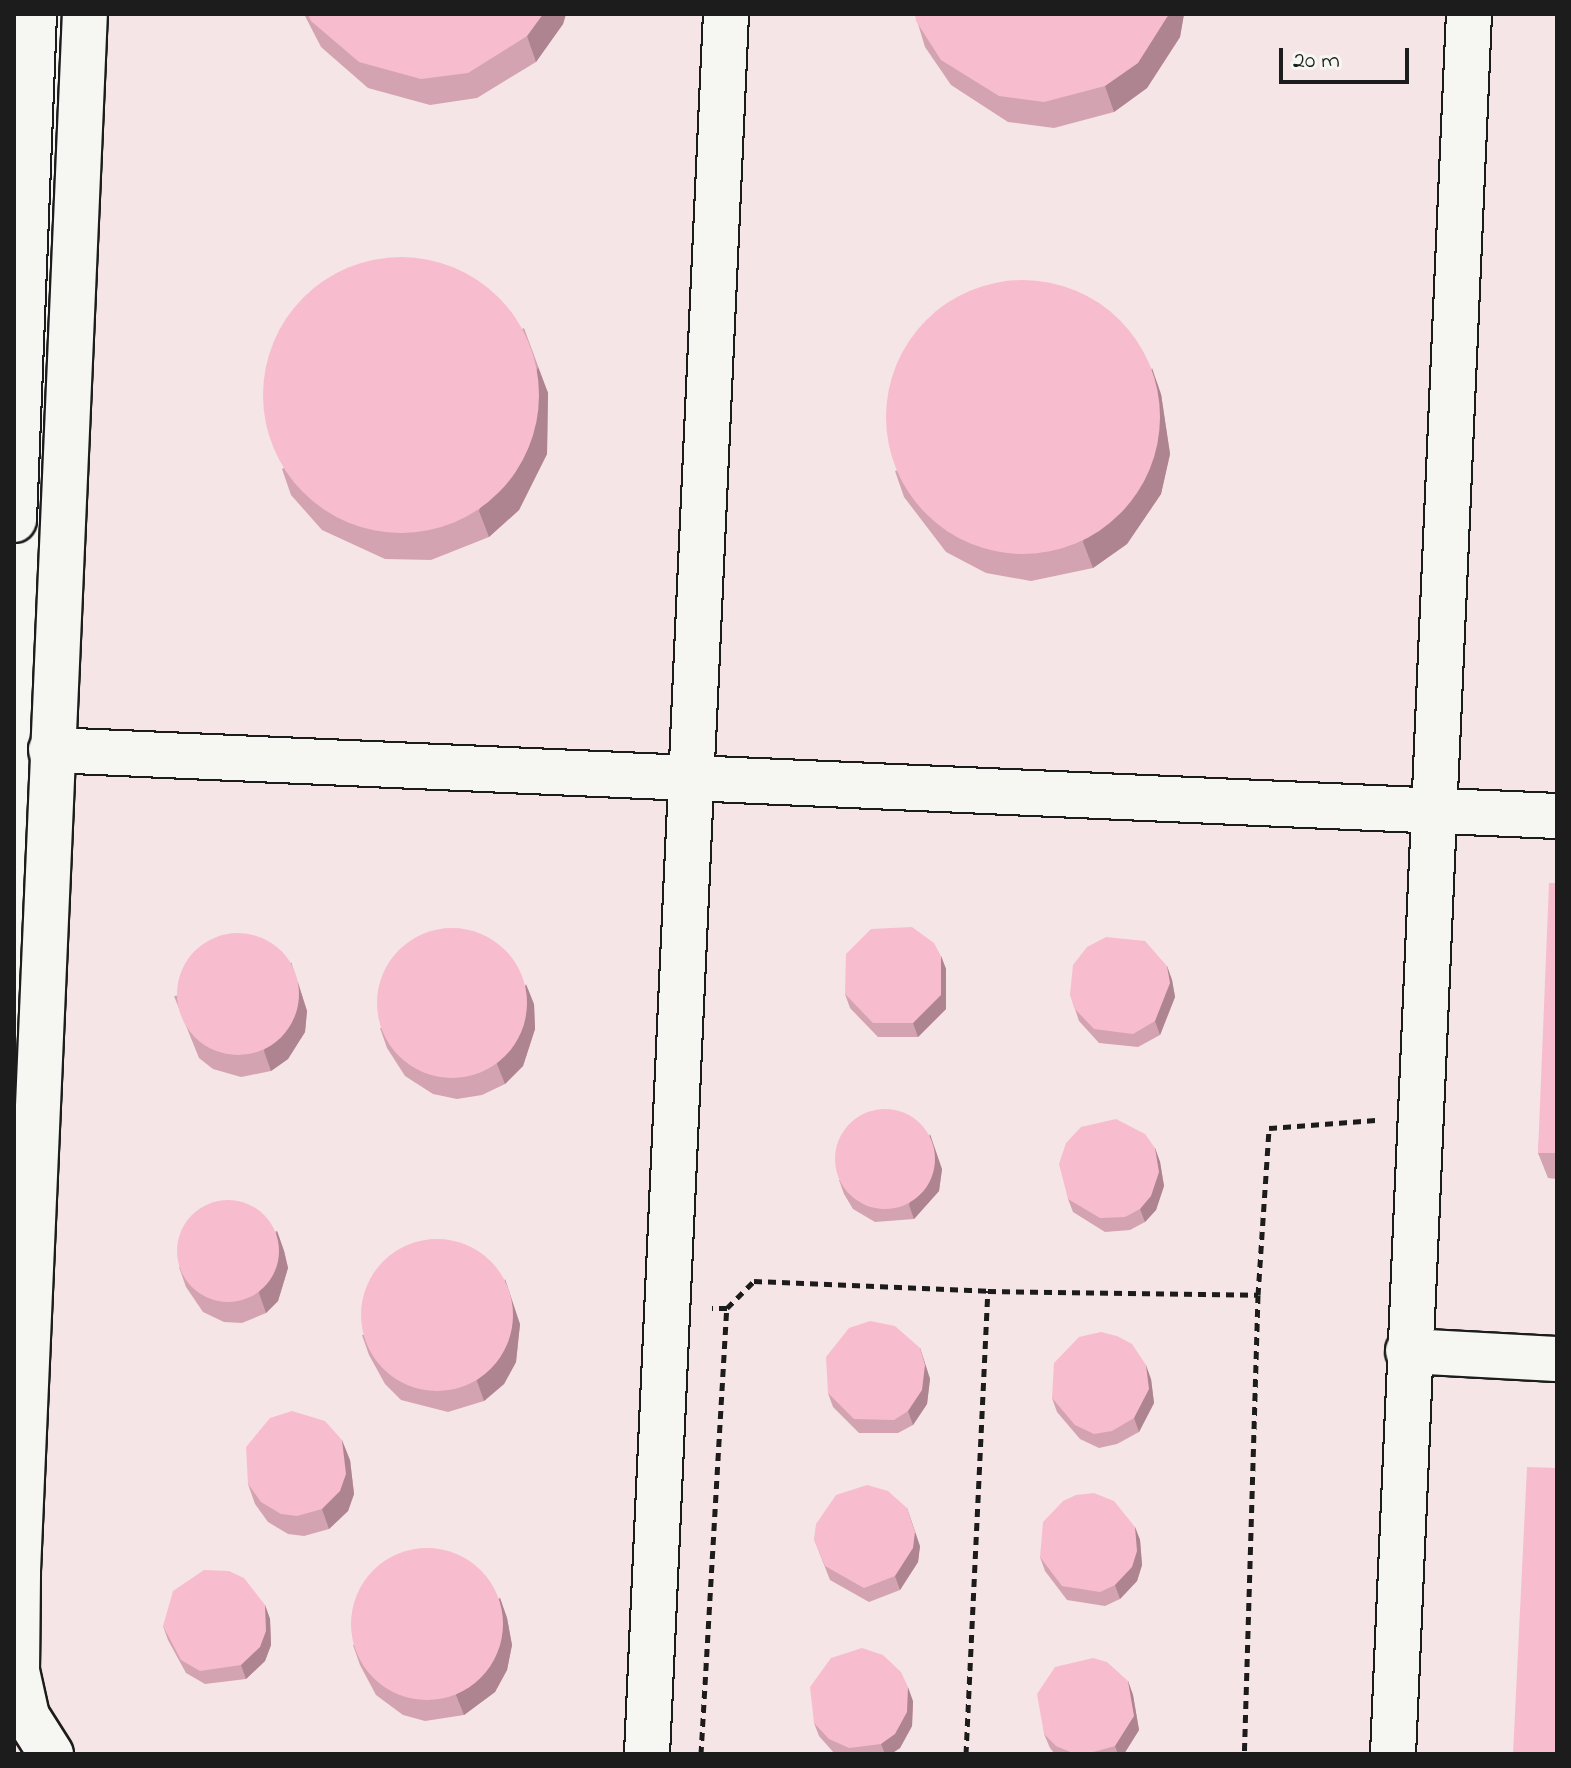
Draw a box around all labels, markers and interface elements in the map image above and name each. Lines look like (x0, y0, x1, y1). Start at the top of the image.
scale bar (1283, 32, 1413, 82)
text: 20 m (1293, 44, 1340, 79)

